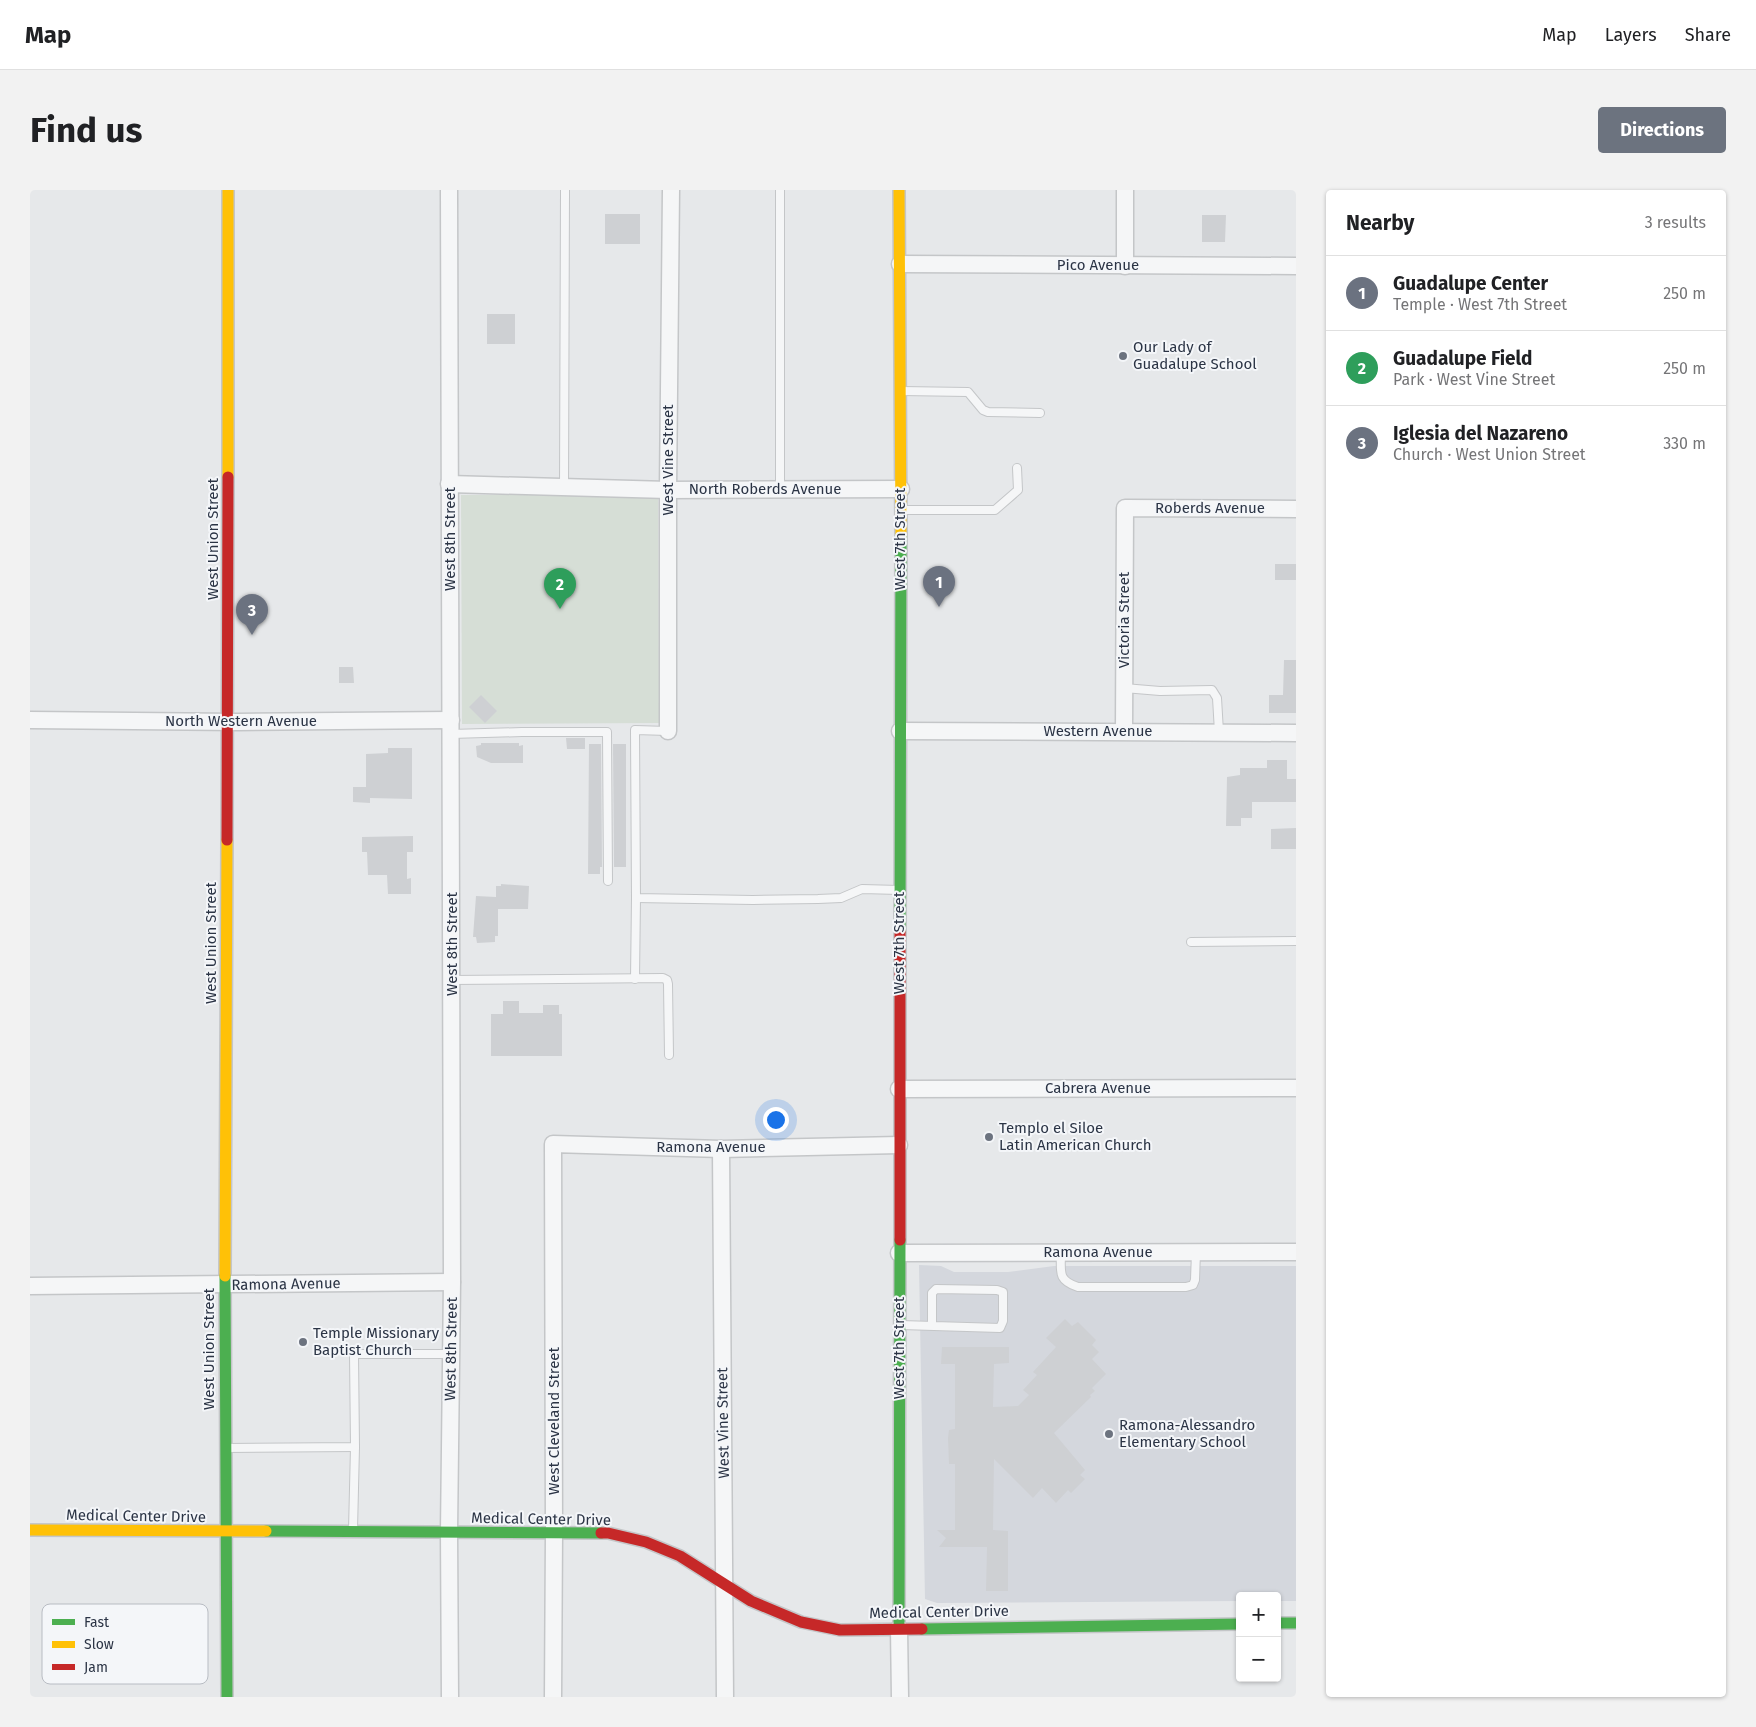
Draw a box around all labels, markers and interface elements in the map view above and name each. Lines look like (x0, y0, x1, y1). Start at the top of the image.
text: Map (25, 21, 71, 49)
text: Map (1542, 24, 1577, 46)
text: Layers (1605, 24, 1657, 46)
text: Share (1685, 24, 1731, 46)
button: Directions (1598, 107, 1726, 153)
text: Find us (30, 109, 142, 151)
text: Nearby (1346, 210, 1414, 236)
text: 3 results (1645, 213, 1706, 232)
street label: Pico Avenue (1057, 256, 1139, 274)
text: Guadalupe Center (1393, 272, 1548, 295)
text: 1 (1358, 284, 1366, 303)
text: 250 m (1663, 284, 1706, 303)
text: Temple · West 7th Street (1393, 295, 1567, 314)
place label: Our Lady of Guadalupe School (1133, 338, 1257, 373)
text: Guadalupe Field (1393, 347, 1533, 370)
marker: Our Lady of Guadalupe School (1117, 350, 1129, 362)
text: 2 (1358, 359, 1366, 378)
text: 250 m (1663, 359, 1706, 378)
text: Park · West Vine Street (1393, 370, 1555, 389)
street label: West Vine Street (659, 404, 677, 516)
text: Iglesia del Nazareno (1393, 422, 1568, 445)
text: 3 (1358, 434, 1366, 453)
text: 330 m (1663, 434, 1706, 453)
text: Church · West Union Street (1393, 445, 1586, 464)
street label: West Union Street (204, 477, 222, 600)
street label: North Roberds Avenue (689, 480, 841, 498)
street label: West 8th Street (441, 486, 459, 591)
street label: West 7th Street (891, 487, 909, 590)
street label: Roberds Avenue (1155, 499, 1265, 517)
pin: 1 (923, 566, 955, 607)
pin: 2 (544, 568, 576, 609)
street label: Victoria Street (1115, 571, 1133, 668)
pin: 3 (236, 594, 268, 635)
street label: North Western Avenue (165, 712, 317, 730)
street label: Western Avenue (1043, 722, 1153, 740)
street label: West Union Street (202, 881, 220, 1004)
street label: West 8th Street (443, 891, 461, 996)
street label: West 7th Street (890, 891, 908, 994)
street label: Cabrera Avenue (1045, 1079, 1151, 1097)
your location (763, 1107, 789, 1133)
place label: Templo el Siloe Latin American Church (999, 1119, 1152, 1154)
marker: Templo el Siloe Latin American Church (983, 1131, 995, 1143)
street label: Ramona Avenue (656, 1138, 766, 1156)
street label: Ramona Avenue (1043, 1243, 1153, 1261)
street label: Ramona Avenue (231, 1274, 341, 1294)
street label: West Union Street (200, 1287, 218, 1410)
street label: West 8th Street (441, 1296, 461, 1401)
street label: West 7th Street (890, 1296, 908, 1399)
place label: Temple Missionary Baptist Church (313, 1324, 440, 1359)
marker: Temple Missionary Baptist Church (297, 1336, 309, 1348)
street label: West Cleveland Street (545, 1346, 563, 1495)
street label: West Vine Street (713, 1367, 733, 1479)
place label: Ramona-Alessandro Elementary School (1119, 1416, 1255, 1451)
marker: Ramona-Alessandro Elementary School (1103, 1428, 1115, 1440)
street label: Medical Center Drive (66, 1506, 206, 1526)
street label: Medical Center Drive (471, 1509, 611, 1529)
map controls (1236, 1592, 1281, 1682)
button: + (1236, 1592, 1281, 1637)
street label: Medical Center Drive (869, 1602, 1009, 1622)
legend (42, 1604, 208, 1684)
text: Fast (84, 1614, 110, 1631)
text: Slow (84, 1636, 114, 1653)
button: − (1236, 1637, 1281, 1682)
text: Jam (84, 1659, 108, 1676)

